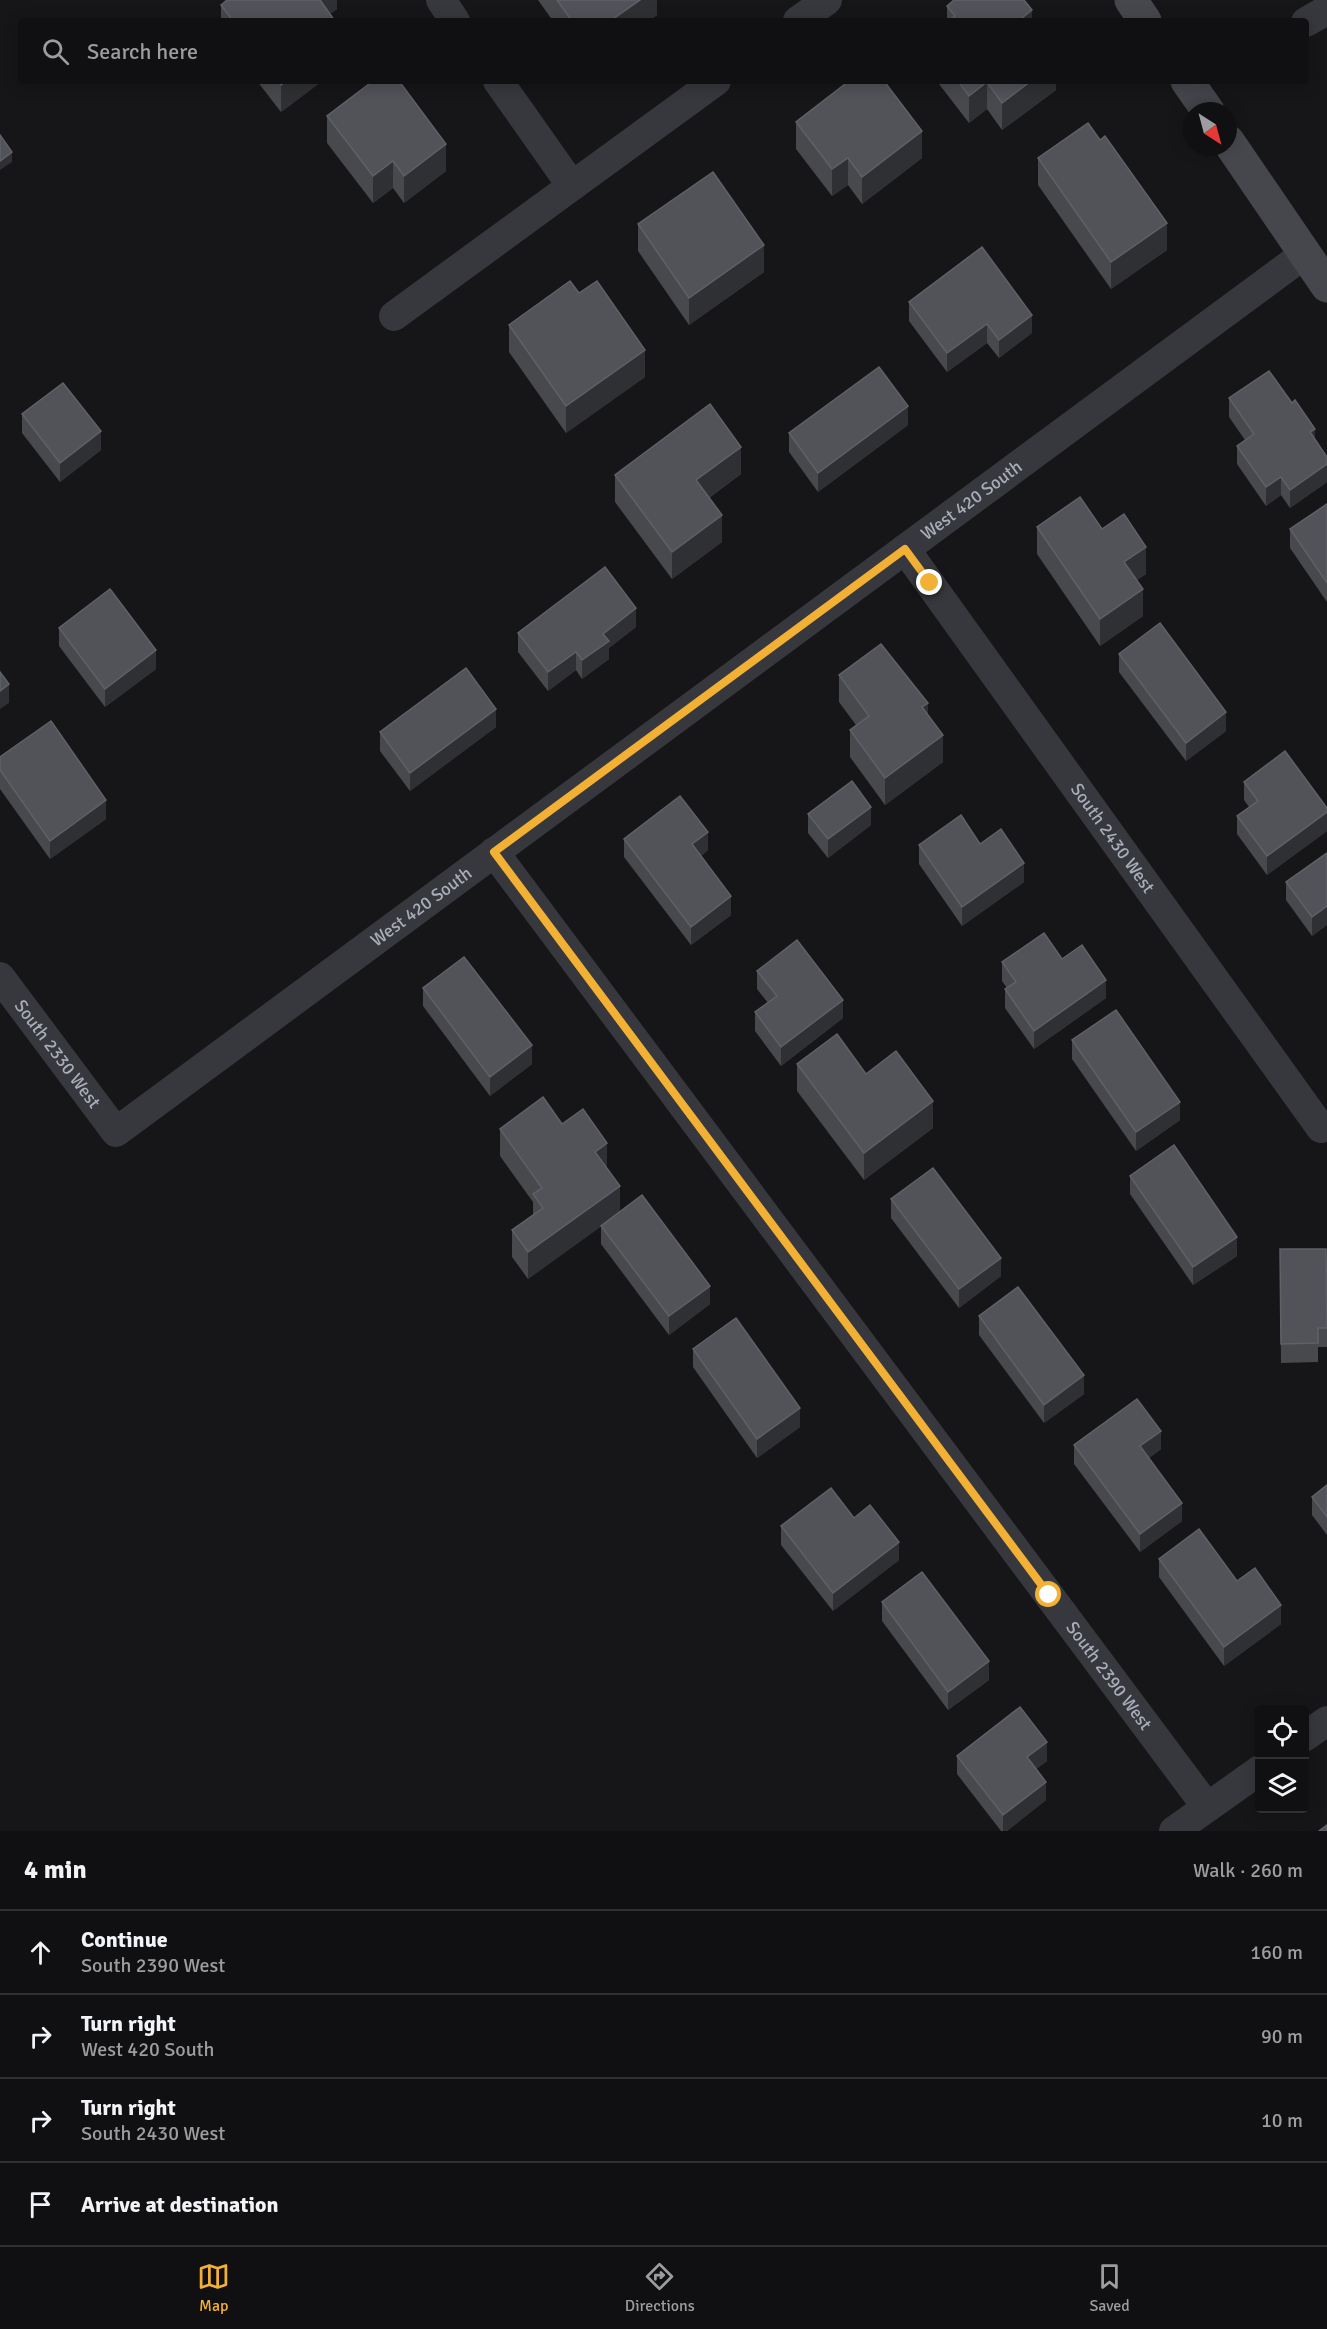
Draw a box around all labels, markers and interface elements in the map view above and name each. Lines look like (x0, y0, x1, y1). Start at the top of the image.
search box (18, 18, 1309, 84)
icon: search (39, 35, 72, 68)
text: Search here (87, 38, 198, 65)
north arrow (1183, 102, 1237, 156)
street label: West 420 South (916, 456, 1026, 545)
route end (916, 569, 942, 595)
street label: South 2430 West (1066, 779, 1160, 897)
street label: West 420 South (366, 862, 476, 951)
street label: South 2330 West (10, 995, 105, 1113)
route start (1035, 1581, 1061, 1607)
street label: South 2390 West (1061, 1617, 1157, 1734)
map controls (1255, 1705, 1309, 1813)
button: locate (1255, 1705, 1309, 1759)
button: layers (1255, 1759, 1309, 1813)
text: 4 min (24, 1854, 87, 1886)
text: Walk · 260 m (1193, 1858, 1303, 1883)
text: Continue (81, 1926, 168, 1953)
icon: ahead (24, 1936, 57, 1969)
text: 160 m (1250, 1940, 1303, 1965)
text: South 2390 West (81, 1953, 225, 1978)
text: Turn right (81, 2010, 176, 2037)
icon: right (24, 2020, 57, 2053)
text: 90 m (1261, 2024, 1303, 2049)
text: West 420 South (81, 2037, 215, 2062)
text: Turn right (81, 2094, 176, 2121)
icon: right (24, 2104, 57, 2137)
text: 10 m (1261, 2108, 1303, 2133)
text: South 2430 West (81, 2121, 225, 2146)
icon: arrive (24, 2188, 57, 2221)
text: Arrive at destination (81, 2191, 278, 2218)
tab: Map (197, 2260, 230, 2316)
tab: Directions (625, 2260, 695, 2316)
tab: Saved (1089, 2260, 1130, 2316)

